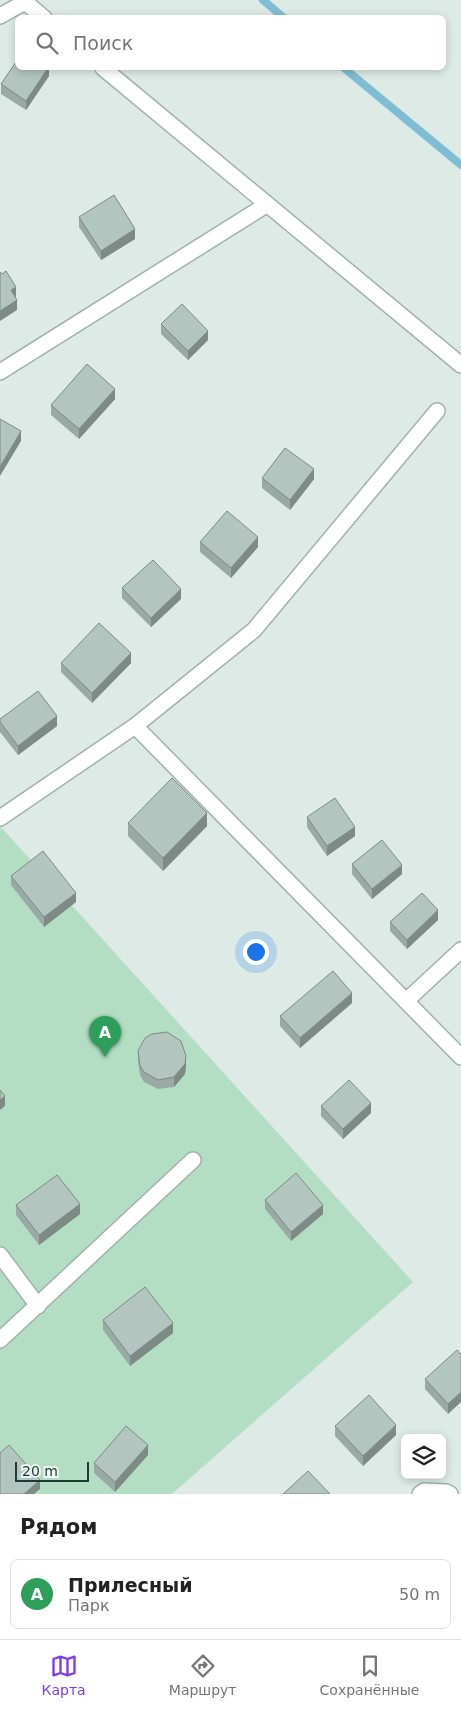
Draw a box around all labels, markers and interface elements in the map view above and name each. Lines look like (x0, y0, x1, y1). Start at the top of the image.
search box (15, 15, 446, 70)
icon: search (33, 29, 61, 57)
text: Поиск (73, 32, 133, 54)
your location (243, 939, 269, 965)
pin: A (89, 1016, 121, 1057)
map controls (401, 1434, 446, 1479)
button: layers (401, 1434, 446, 1479)
scale bar (15, 1459, 89, 1482)
text: 20 m (22, 1463, 58, 1479)
text: Рядом (20, 1515, 97, 1539)
text: Прилесный (68, 1574, 193, 1596)
text: A (31, 1585, 43, 1604)
text: 50 m (399, 1585, 440, 1604)
text: Парк (68, 1596, 110, 1615)
tab: Карта (42, 1652, 86, 1698)
tab: Маршрут (169, 1652, 236, 1698)
tab: Сохранённые (320, 1652, 419, 1698)

